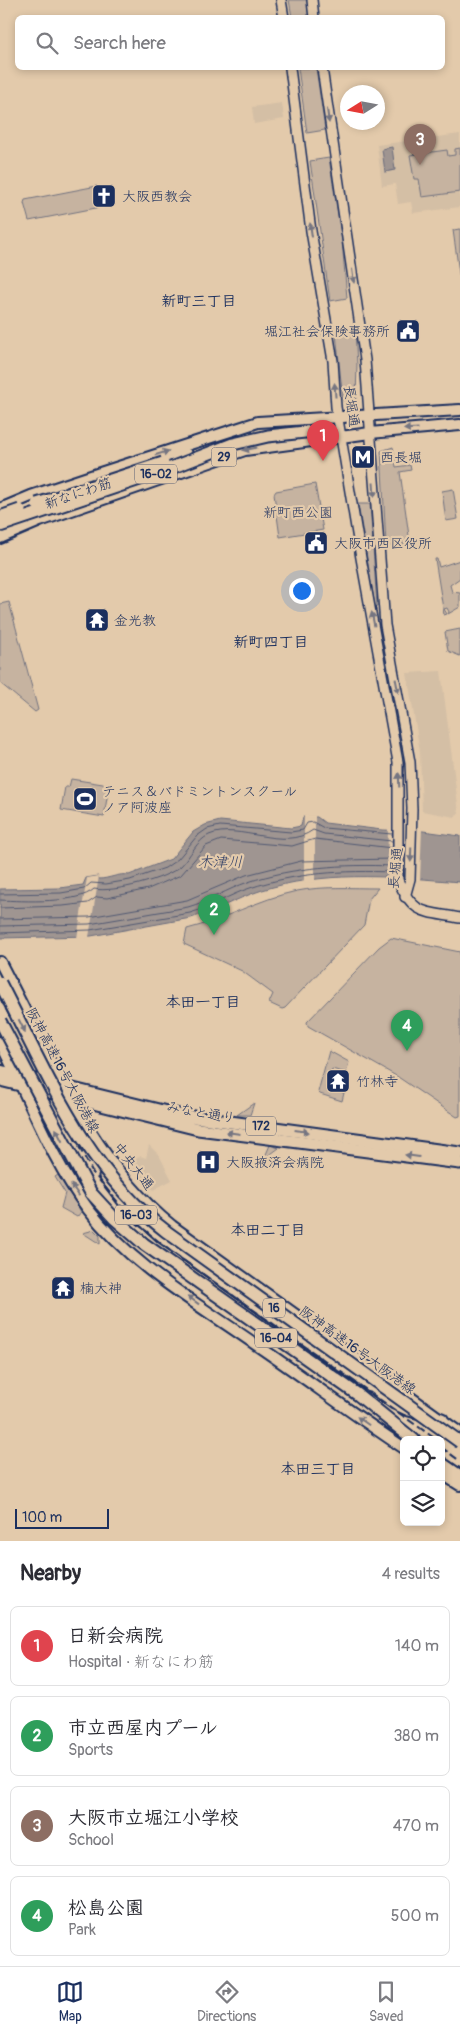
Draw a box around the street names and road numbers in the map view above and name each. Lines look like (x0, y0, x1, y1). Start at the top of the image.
street label: 長堀通 (340, 384, 363, 428)
road number: 29 (212, 448, 236, 467)
road number: 16-02 (135, 464, 177, 484)
street label: 新なにわ筋 (42, 474, 114, 513)
street label: 長堀通 (385, 846, 406, 890)
street label: 阪神高速16号大阪港線 (22, 1005, 103, 1136)
street label: みなと通り (165, 1098, 237, 1127)
road number: 172 (246, 1116, 276, 1136)
street label: 中央大通 (110, 1139, 158, 1194)
road number: 16-03 (115, 1206, 157, 1224)
road number: 16 (263, 1299, 285, 1318)
street label: 阪神高速16号大阪港線 (296, 1302, 419, 1398)
road number: 16-04 (255, 1329, 297, 1348)

